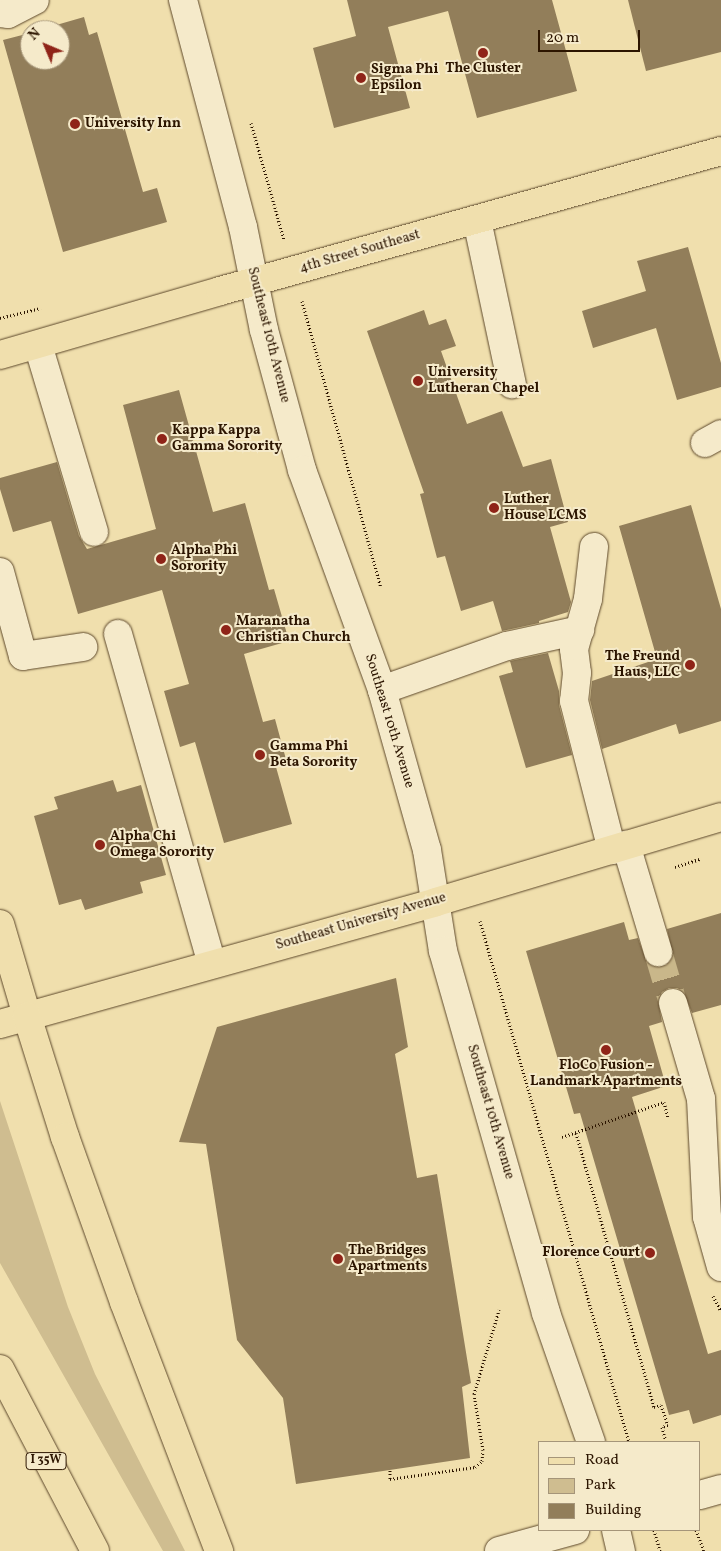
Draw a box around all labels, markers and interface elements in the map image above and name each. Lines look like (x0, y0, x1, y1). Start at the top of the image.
north arrow (20, 20, 70, 70)
scale bar (541, 20, 644, 52)
text: N (24, 24, 45, 45)
text: 20 m (546, 28, 579, 49)
marker: The Cluster (477, 47, 489, 59)
place label: The Cluster (445, 61, 521, 77)
place label: Sigma Phi Epsilon (371, 62, 438, 94)
marker: Sigma Phi Epsilon (355, 72, 367, 84)
place label: University Inn (85, 116, 181, 132)
marker: University Inn (69, 118, 81, 130)
street label: 4th Street Southeast (298, 227, 422, 277)
street label: Southeast 10th Avenue (243, 265, 293, 405)
place label: University Lutheran Chapel (428, 365, 539, 398)
marker: University Lutheran Chapel (412, 375, 424, 387)
place label: Kappa Kappa Gamma Sorority (172, 423, 282, 456)
marker: Kappa Kappa Gamma Sorority (156, 433, 168, 445)
place label: Luther House LCMS (504, 492, 587, 524)
marker: Luther House LCMS (488, 502, 500, 514)
place label: Alpha Phi Sorority (171, 543, 237, 576)
marker: Alpha Phi Sorority (155, 553, 167, 565)
place label: Maranatha Christian Church (236, 614, 351, 646)
marker: Maranatha Christian Church (220, 624, 232, 636)
place label: The Freund Haus, LLC (605, 649, 680, 682)
street label: Southeast 10th Avenue (361, 652, 417, 790)
marker: The Freund Haus, LLC (684, 659, 696, 671)
place label: Gamma Phi Beta Sorority (270, 739, 357, 772)
marker: Gamma Phi Beta Sorority (254, 749, 266, 761)
place label: Alpha Chi Omega Sorority (110, 829, 214, 862)
marker: Alpha Chi Omega Sorority (94, 839, 106, 851)
street label: Southeast University Avenue (274, 890, 448, 954)
street label: Southeast 10th Avenue (463, 1043, 517, 1181)
marker: FloCo Fusion - Landmark Apartments (600, 1044, 612, 1056)
place label: FloCo Fusion - Landmark Apartments (530, 1058, 682, 1090)
place label: The Bridges Apartments (348, 1243, 427, 1276)
place label: Florence Court (542, 1245, 640, 1261)
marker: Florence Court (644, 1247, 656, 1259)
marker: The Bridges Apartments (332, 1253, 344, 1265)
legend (538, 1441, 701, 1531)
text: Road (585, 1450, 619, 1471)
road number: I 35W (25, 1452, 67, 1470)
text: Park (585, 1475, 616, 1496)
text: Building (585, 1500, 641, 1521)

